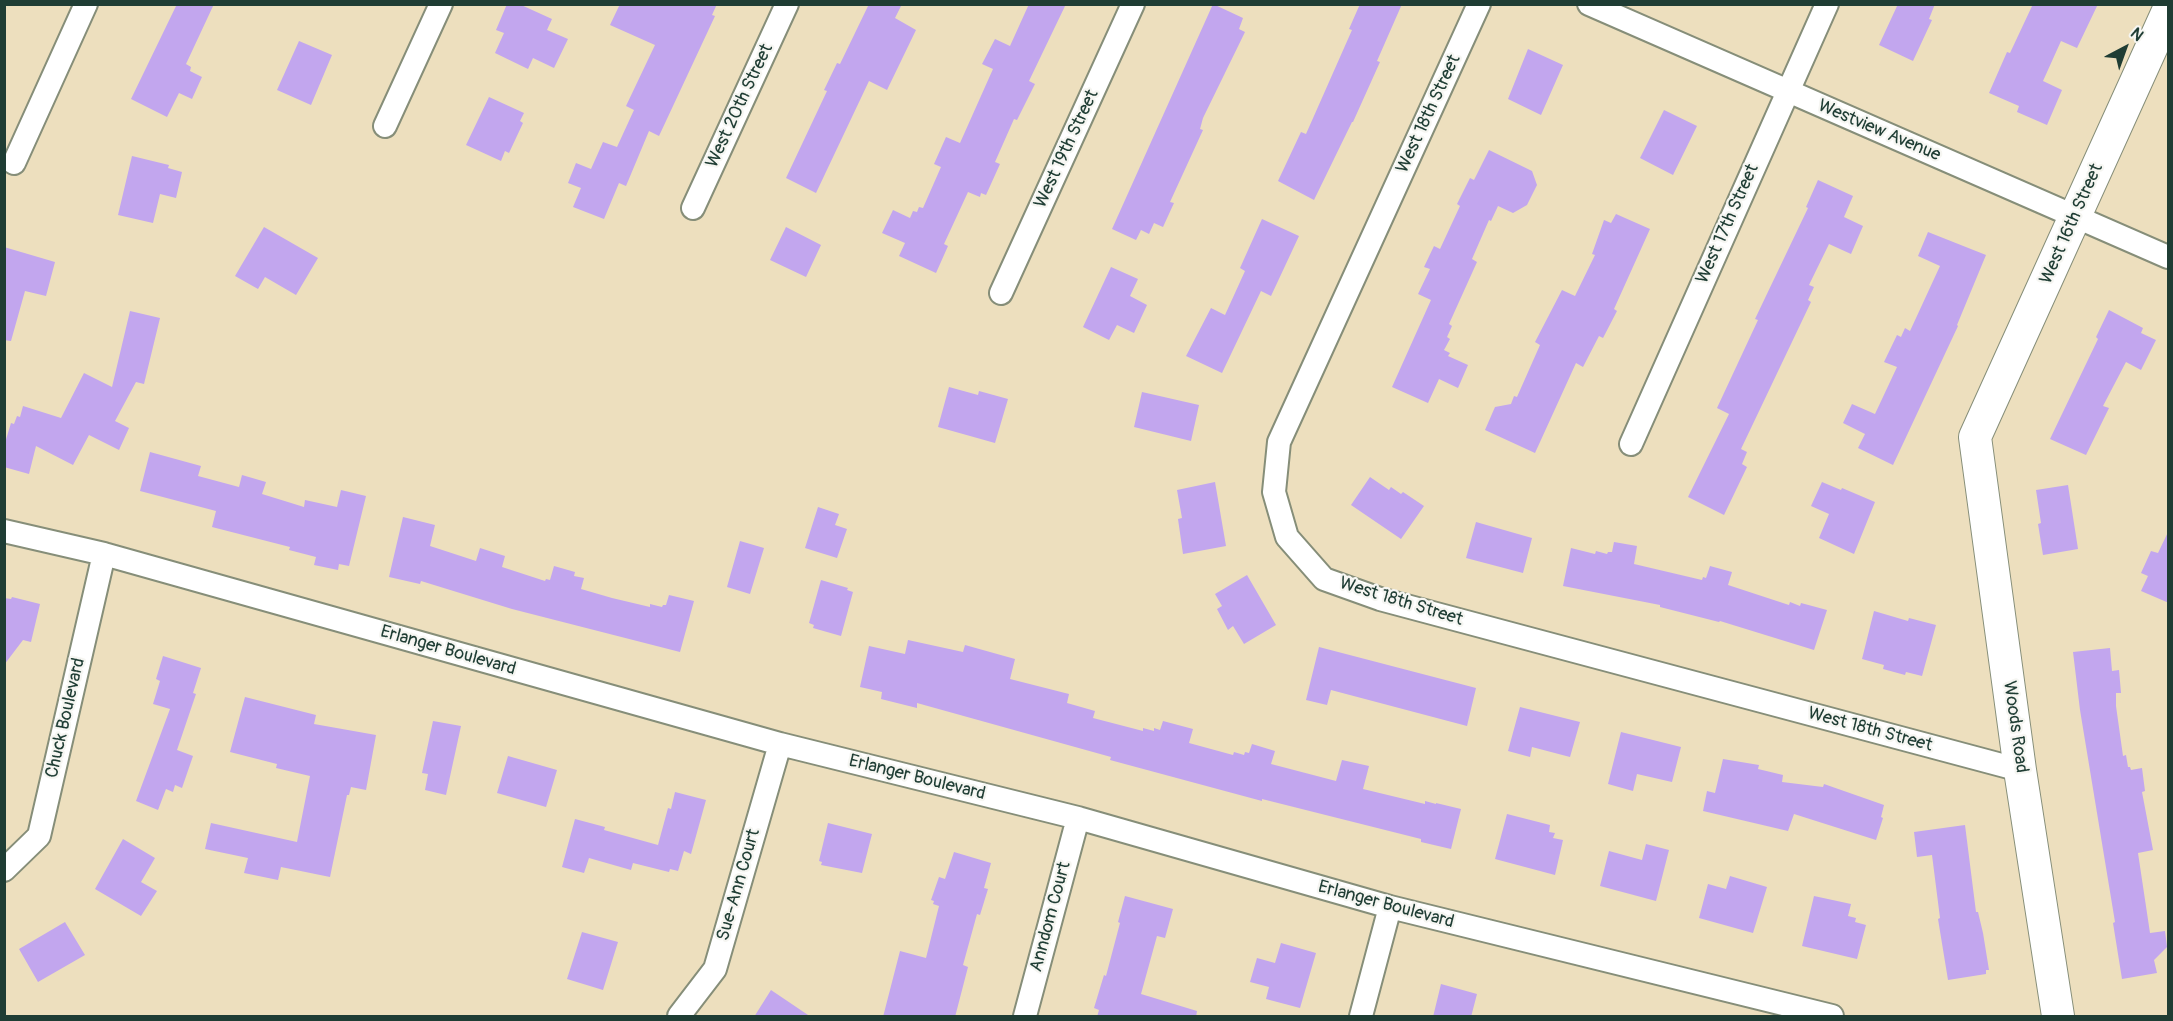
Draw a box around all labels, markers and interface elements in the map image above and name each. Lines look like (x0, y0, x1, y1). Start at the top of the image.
north arrow (2095, 18, 2155, 78)
text: N (2126, 23, 2147, 46)
street label: West 20th Street (702, 41, 778, 171)
street label: West 18th Street (1392, 51, 1466, 177)
street label: West 19th Street (1030, 86, 1104, 212)
street label: Westview Avenue (1814, 95, 1944, 167)
street label: West 17th Street (1692, 161, 1764, 287)
street label: West 16th Street (2036, 161, 2108, 287)
street label: West 18th Street (1337, 573, 1465, 631)
street label: Erlanger Boulevard (378, 621, 518, 681)
street label: Chuck Boulevard (42, 656, 90, 780)
street label: Woods Road (1998, 680, 2032, 774)
street label: West 18th Street (1805, 703, 1935, 757)
street label: Erlanger Boulevard (847, 751, 987, 805)
street label: Sue-Ann Court (713, 826, 765, 944)
street label: Anndom Court (1026, 860, 1076, 974)
street label: Erlanger Boulevard (1316, 876, 1456, 934)

